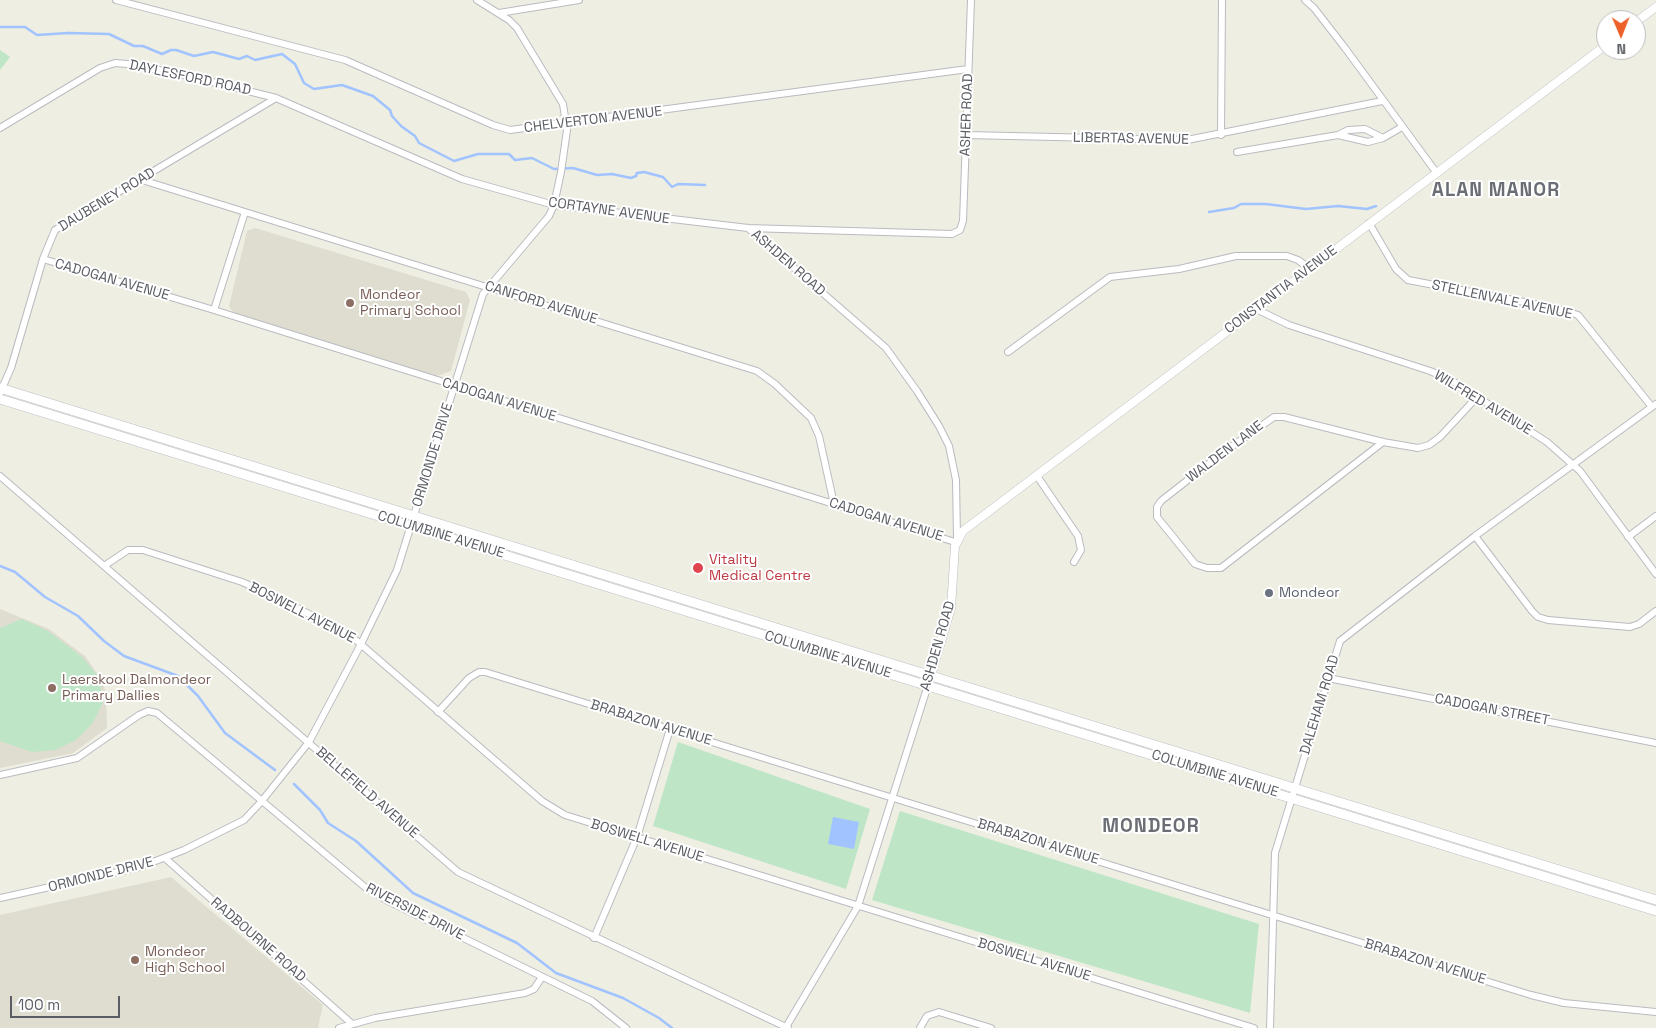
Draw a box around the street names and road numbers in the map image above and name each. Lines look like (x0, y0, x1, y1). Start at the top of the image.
street label: DAYLESFORD ROAD (127, 57, 253, 99)
street label: ASHER ROAD (957, 73, 977, 157)
street label: CHELVERTON AVENUE (523, 103, 663, 137)
street label: LIBERTAS AVENUE (1073, 130, 1189, 148)
street label: DAUBENEY ROAD (56, 165, 158, 235)
street label: CORTAYNE AVENUE (547, 194, 671, 228)
street label: ASHDEN ROAD (747, 226, 829, 300)
street label: CONSTANTIA AVENUE (1222, 242, 1340, 338)
street label: CADOGAN AVENUE (53, 256, 171, 304)
street label: STELLENVALE AVENUE (1430, 277, 1574, 323)
street label: CANFORD AVENUE (483, 278, 599, 328)
street label: WILFRED AVENUE (1431, 367, 1535, 439)
street label: CADOGAN AVENUE (440, 375, 558, 425)
street label: ORMONDE DRIVE (409, 401, 457, 509)
street label: WALDEN LANE (1183, 418, 1267, 486)
street label: CADOGAN AVENUE (827, 495, 945, 545)
street label: COLUMBINE AVENUE (376, 508, 506, 562)
street label: BOSWELL AVENUE (246, 579, 358, 647)
street label: ASHDEN ROAD (917, 599, 959, 693)
street label: COLUMBINE AVENUE (763, 628, 893, 682)
street label: DALEHAM ROAD (1297, 653, 1343, 757)
street label: CADOGAN STREET (1433, 691, 1551, 729)
street label: BRABAZON AVENUE (588, 697, 714, 749)
street label: BELLEFIELD AVENUE (312, 744, 422, 842)
street label: COLUMBINE AVENUE (1150, 747, 1280, 801)
street label: BOSWELL AVENUE (588, 816, 706, 866)
street label: BRABAZON AVENUE (975, 816, 1101, 868)
street label: ORMONDE DRIVE (47, 854, 155, 896)
street label: RIVERSIDE DRIVE (363, 880, 467, 944)
street label: RADBOURNE ROAD (207, 894, 309, 986)
street label: BOSWELL AVENUE (975, 935, 1093, 985)
street label: BRABAZON AVENUE (1362, 936, 1488, 988)

